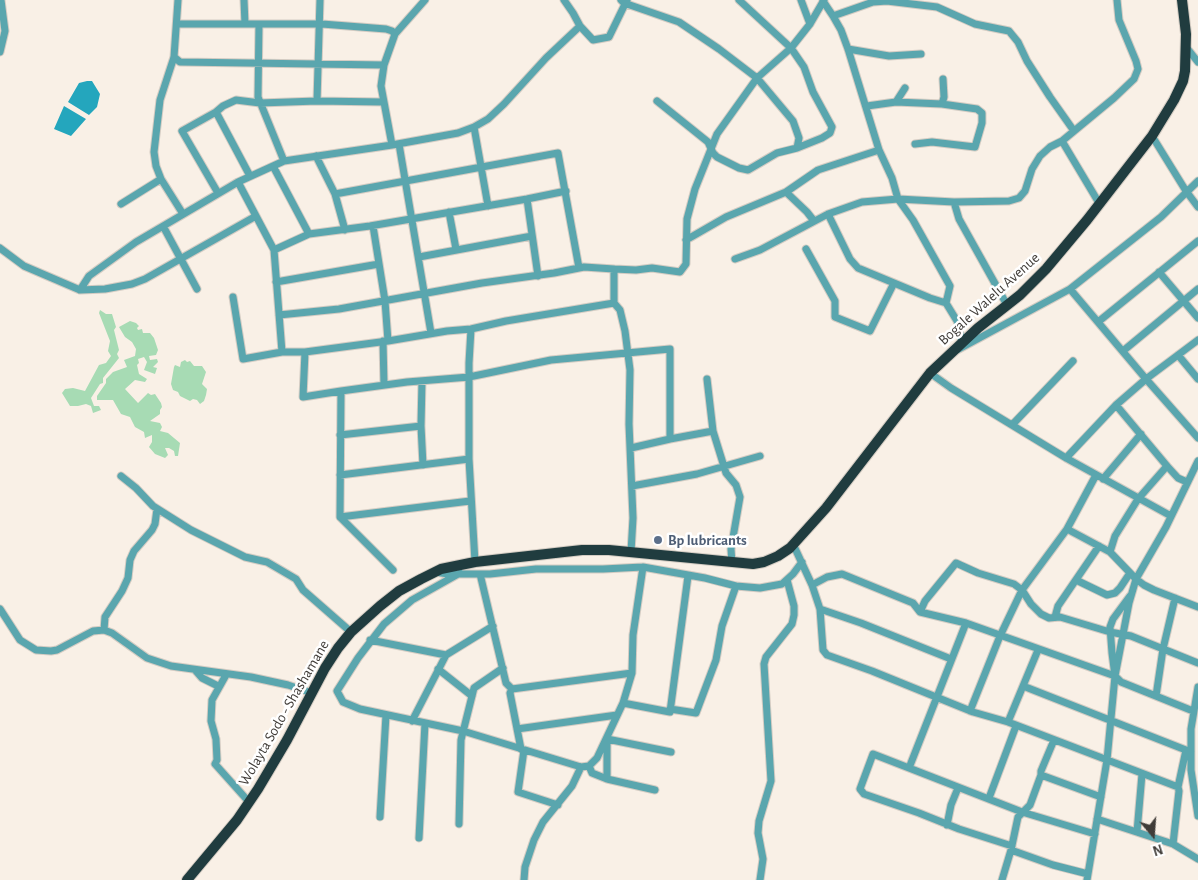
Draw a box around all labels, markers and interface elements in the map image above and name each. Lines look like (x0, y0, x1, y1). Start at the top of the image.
street label: Bogale Walelu Avenue (935, 249, 1043, 349)
place label: Bp lubricants (668, 531, 747, 549)
marker: Bp lubricants (652, 534, 664, 546)
street label: Wolayta Sodo - Shashamane (235, 637, 333, 789)
north arrow (1128, 810, 1178, 860)
text: N (1151, 841, 1164, 857)

